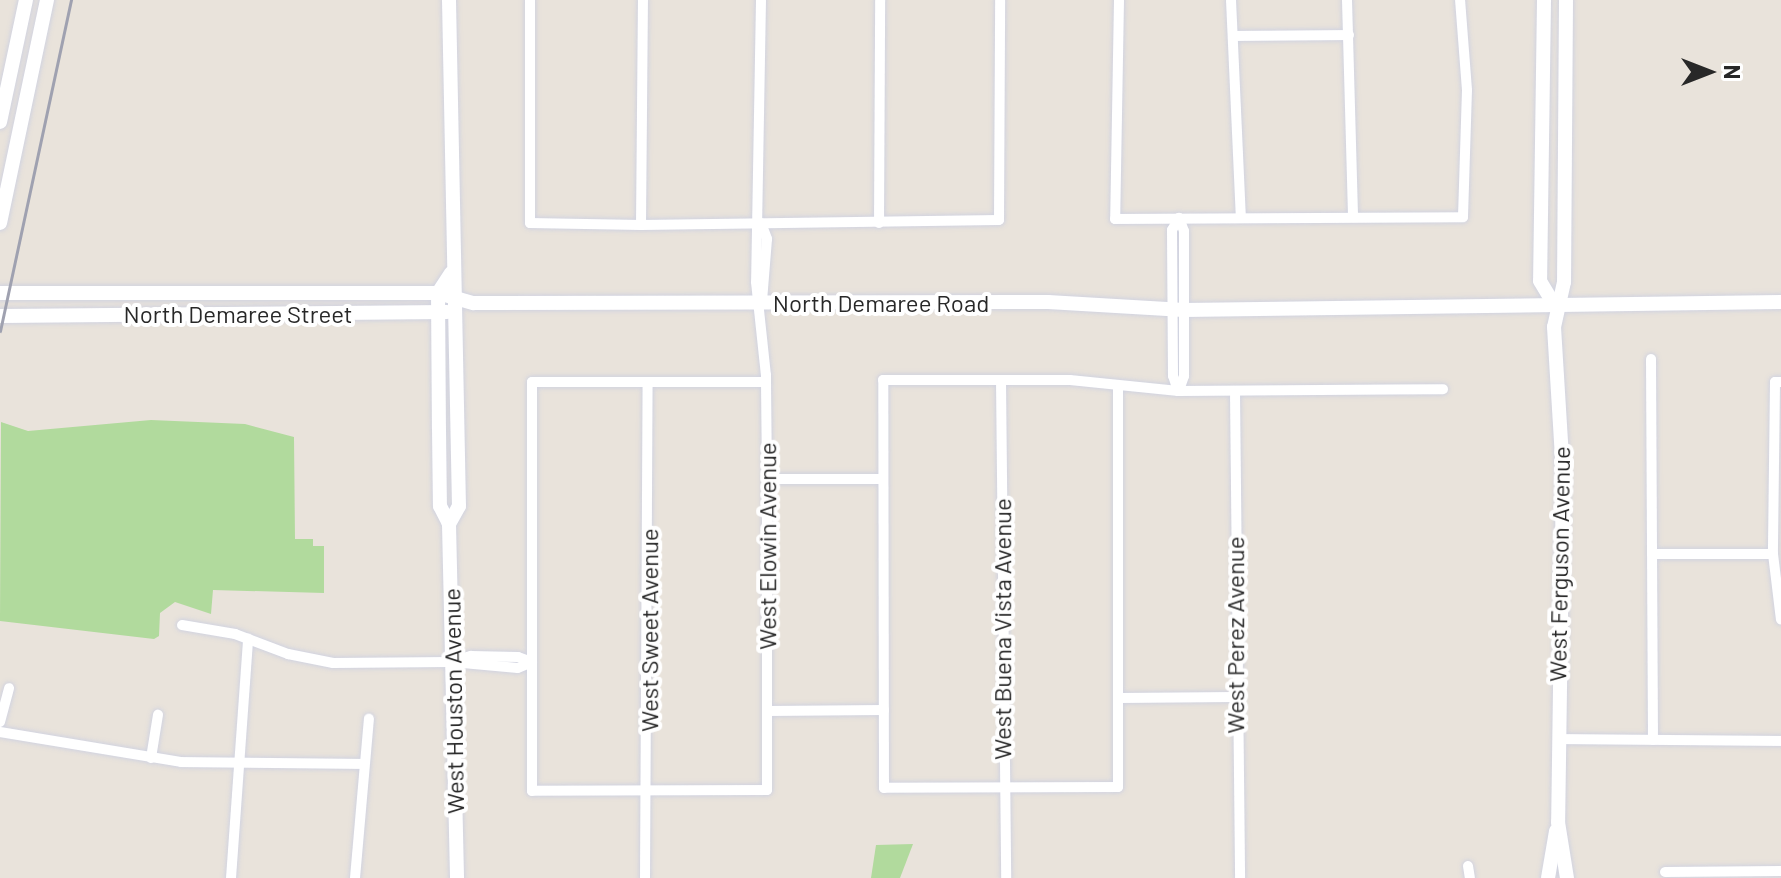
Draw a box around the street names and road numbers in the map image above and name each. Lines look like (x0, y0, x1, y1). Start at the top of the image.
street label: North Demaree Road (773, 289, 989, 317)
street label: North Demaree Street (123, 300, 353, 328)
street label: West Elowin Avenue (753, 442, 781, 650)
street label: West Ferguson Avenue (1543, 446, 1575, 682)
street label: West Buena Vista Avenue (988, 498, 1016, 760)
street label: West Sweet Avenue (635, 528, 663, 732)
street label: West Perez Avenue (1221, 536, 1249, 734)
street label: West Houston Avenue (437, 588, 469, 814)

